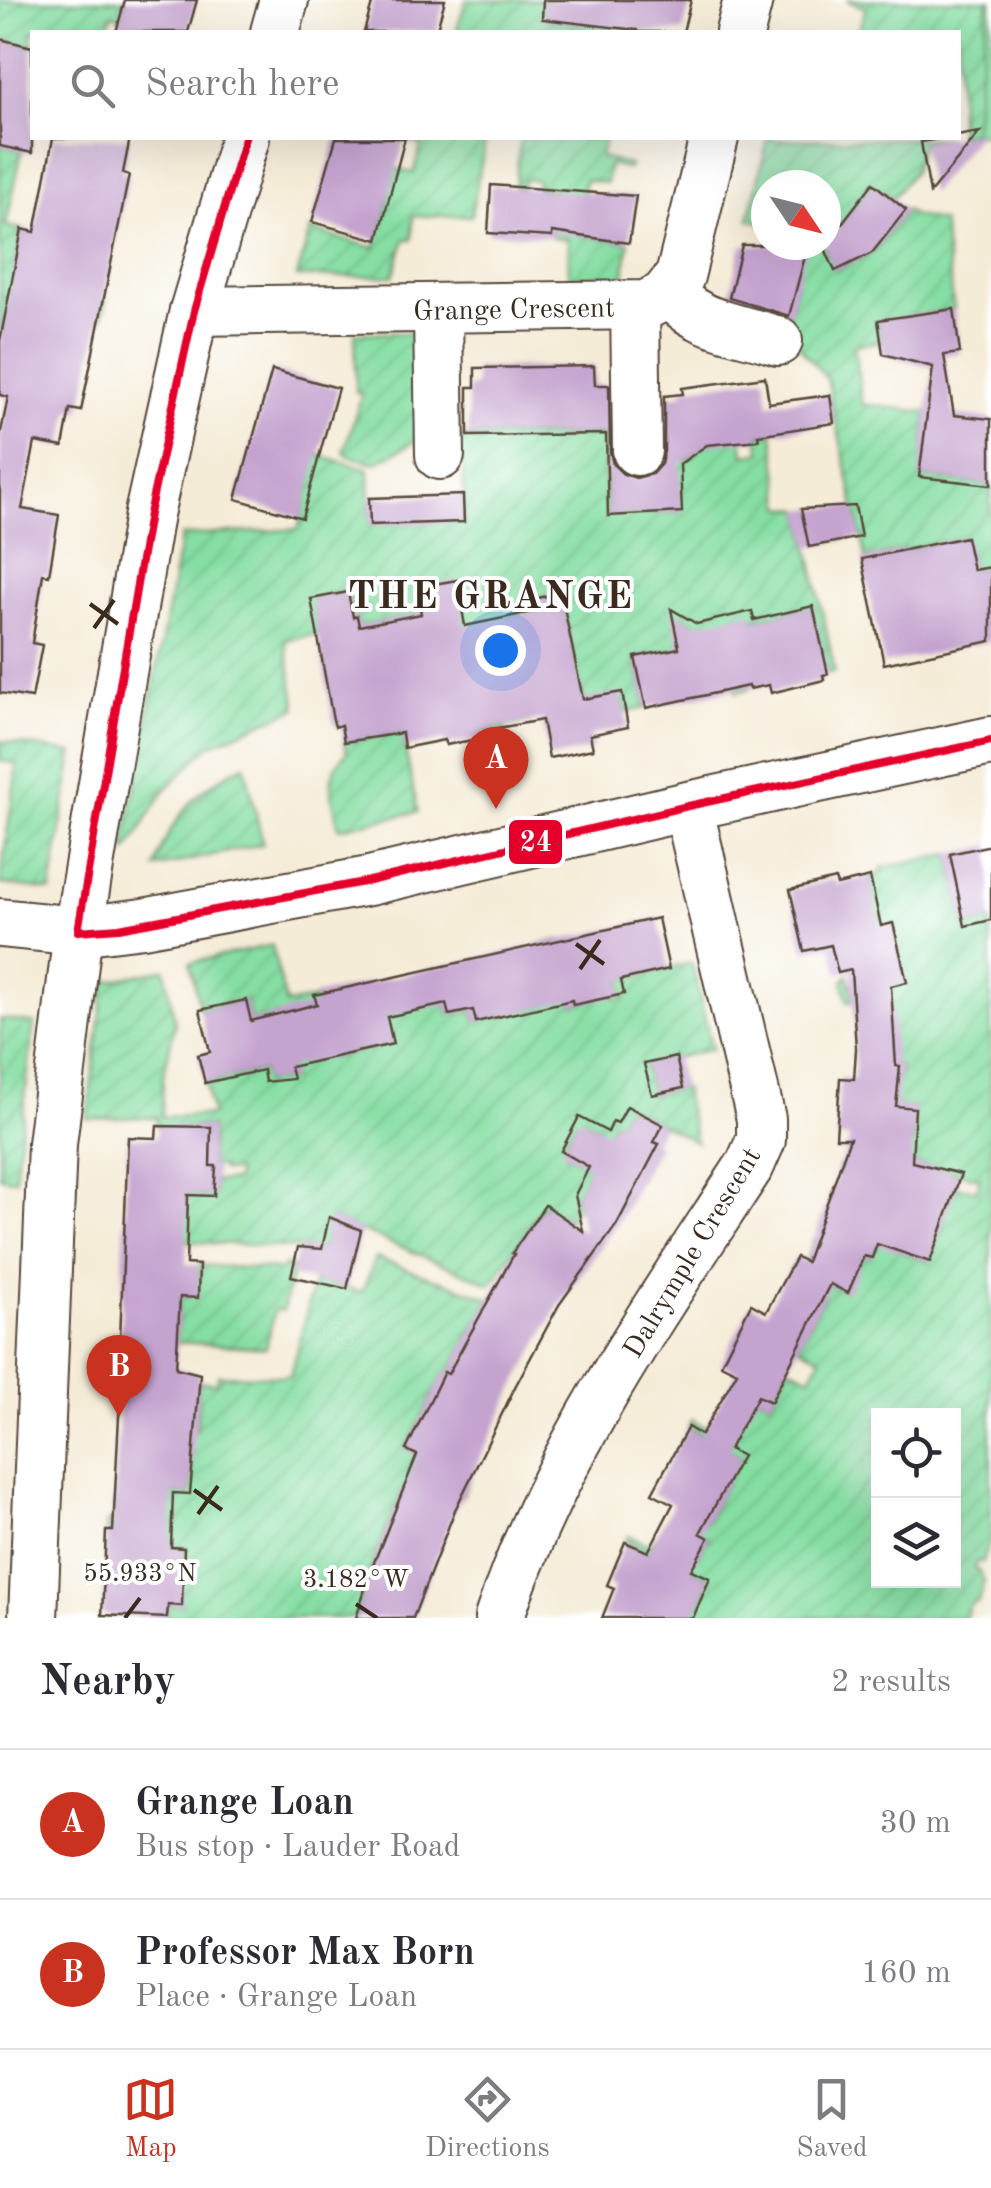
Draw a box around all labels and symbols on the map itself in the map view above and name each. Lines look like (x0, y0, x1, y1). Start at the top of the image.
north arrow (751, 170, 841, 260)
street label: Grange Crescent (413, 295, 615, 327)
district label: THE GRANGE (348, 579, 634, 617)
your location (475, 625, 526, 676)
pin: A (464, 726, 528, 809)
line badge: 24 (507, 818, 564, 866)
text: 24 (520, 830, 552, 858)
street label: Dalrymple Crescent (620, 1144, 767, 1364)
pin: B (86, 1334, 152, 1417)
text: 55.933°N (83, 1562, 197, 1587)
text: 3.182°W (303, 1568, 409, 1593)

